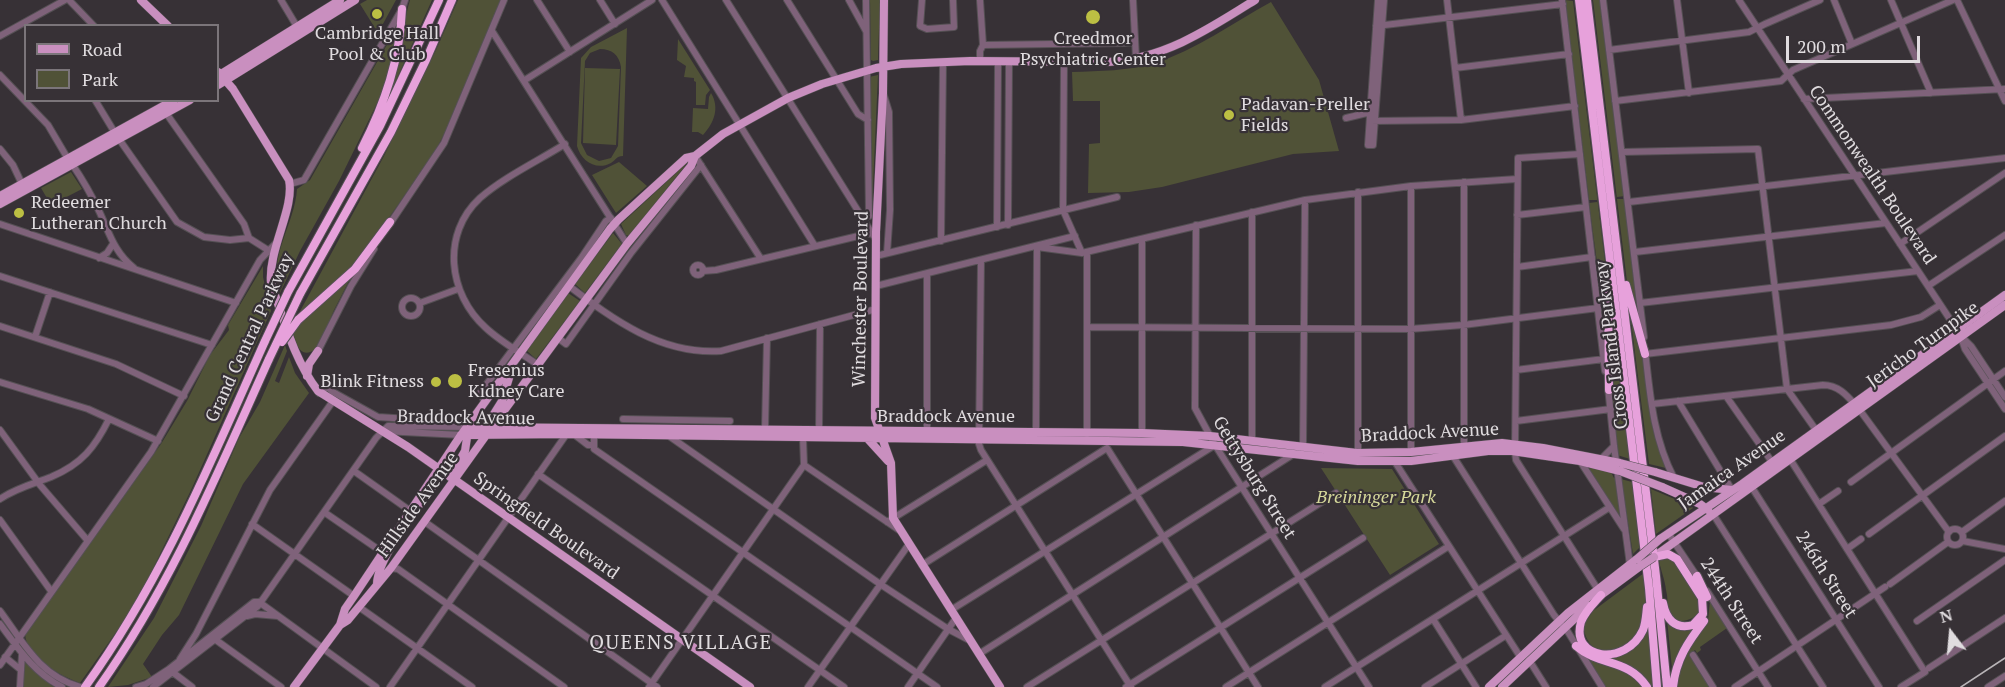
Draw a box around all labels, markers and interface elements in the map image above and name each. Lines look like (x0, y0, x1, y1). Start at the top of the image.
marker: Cambridge Hall Pool & Club (370, 7, 384, 21)
marker: Creedmor Psychiatric Center (1084, 8, 1102, 26)
place label: Cambridge Hall Pool & Club (315, 23, 439, 66)
legend (24, 24, 219, 102)
scale bar (1789, 24, 1922, 62)
place label: Creedmor Psychiatric Center (1020, 28, 1166, 70)
text: 200 m (1797, 34, 1846, 58)
text: Road (82, 37, 122, 61)
text: Park (82, 67, 118, 91)
street label: Commonwealth Boulevard (1804, 81, 1940, 269)
place label: Padavan-Preller Fields (1241, 94, 1370, 136)
marker: Padavan-Preller Fields (1222, 108, 1236, 122)
place label: Redeemer Lutheran Church (31, 192, 167, 234)
marker: Redeemer Lutheran Church (12, 206, 26, 220)
street label: Winchester Boulevard (849, 211, 873, 387)
street label: Grand Central Parkway (201, 250, 299, 426)
street label: Cross Island Parkway (1591, 260, 1633, 430)
street label: Jericho Turnpike (1863, 297, 1983, 393)
place label: Fresenius Kidney Care (468, 360, 565, 403)
place label: Blink Fitness (321, 371, 424, 393)
marker: Fresenius Kidney Care (446, 372, 464, 390)
marker: Blink Fitness (429, 375, 443, 389)
street label: Braddock Avenue (397, 406, 535, 430)
street label: Braddock Avenue (877, 406, 1015, 428)
street label: Gettysburg Street (1208, 413, 1300, 543)
street label: Braddock Avenue (1361, 419, 1499, 447)
street label: Jamaica Avenue (1674, 425, 1790, 515)
street label: Hillside Avenue (373, 448, 463, 562)
street label: Springfield Boulevard (469, 468, 623, 584)
park label: Breininger Park (1316, 487, 1436, 509)
street label: 246th Street (1791, 528, 1861, 622)
street label: 244th Street (1695, 554, 1767, 648)
north arrow (1921, 603, 1981, 663)
text: N (1937, 603, 1955, 628)
district label: QUEENS VILLAGE (589, 631, 773, 655)

